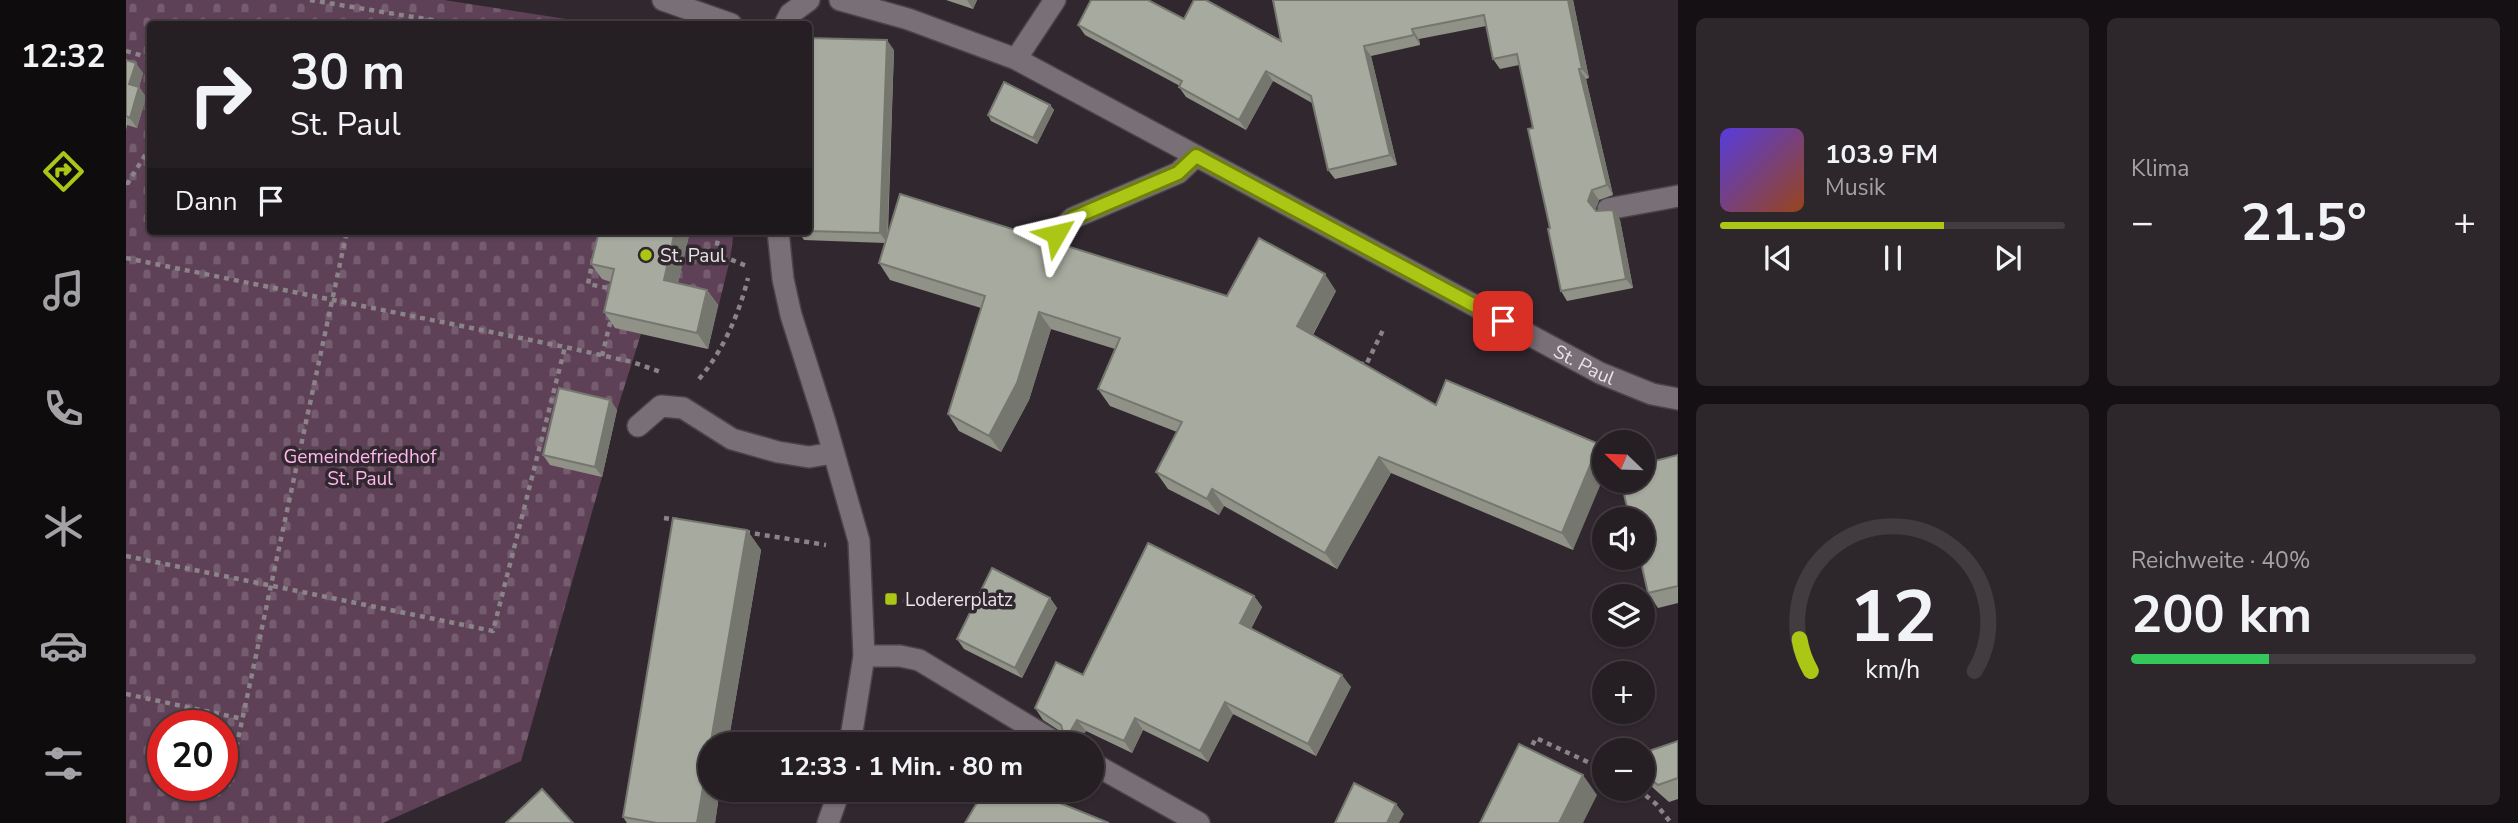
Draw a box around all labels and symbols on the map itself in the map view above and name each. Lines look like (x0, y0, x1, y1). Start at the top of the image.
position arrow (1019, 197, 1093, 271)
place label: St. Paul (660, 243, 726, 269)
marker: St. Paul (638, 247, 654, 263)
pin (1473, 291, 1533, 351)
street label: St. Paul (1549, 338, 1619, 392)
north arrow (1592, 430, 1656, 494)
park label: Gemeindefriedhof St. Paul (284, 444, 437, 492)
place label: Lodererplatz (905, 587, 1013, 613)
marker: Lodererplatz (883, 591, 899, 607)
speed limit sign: 20 (147, 710, 238, 801)

